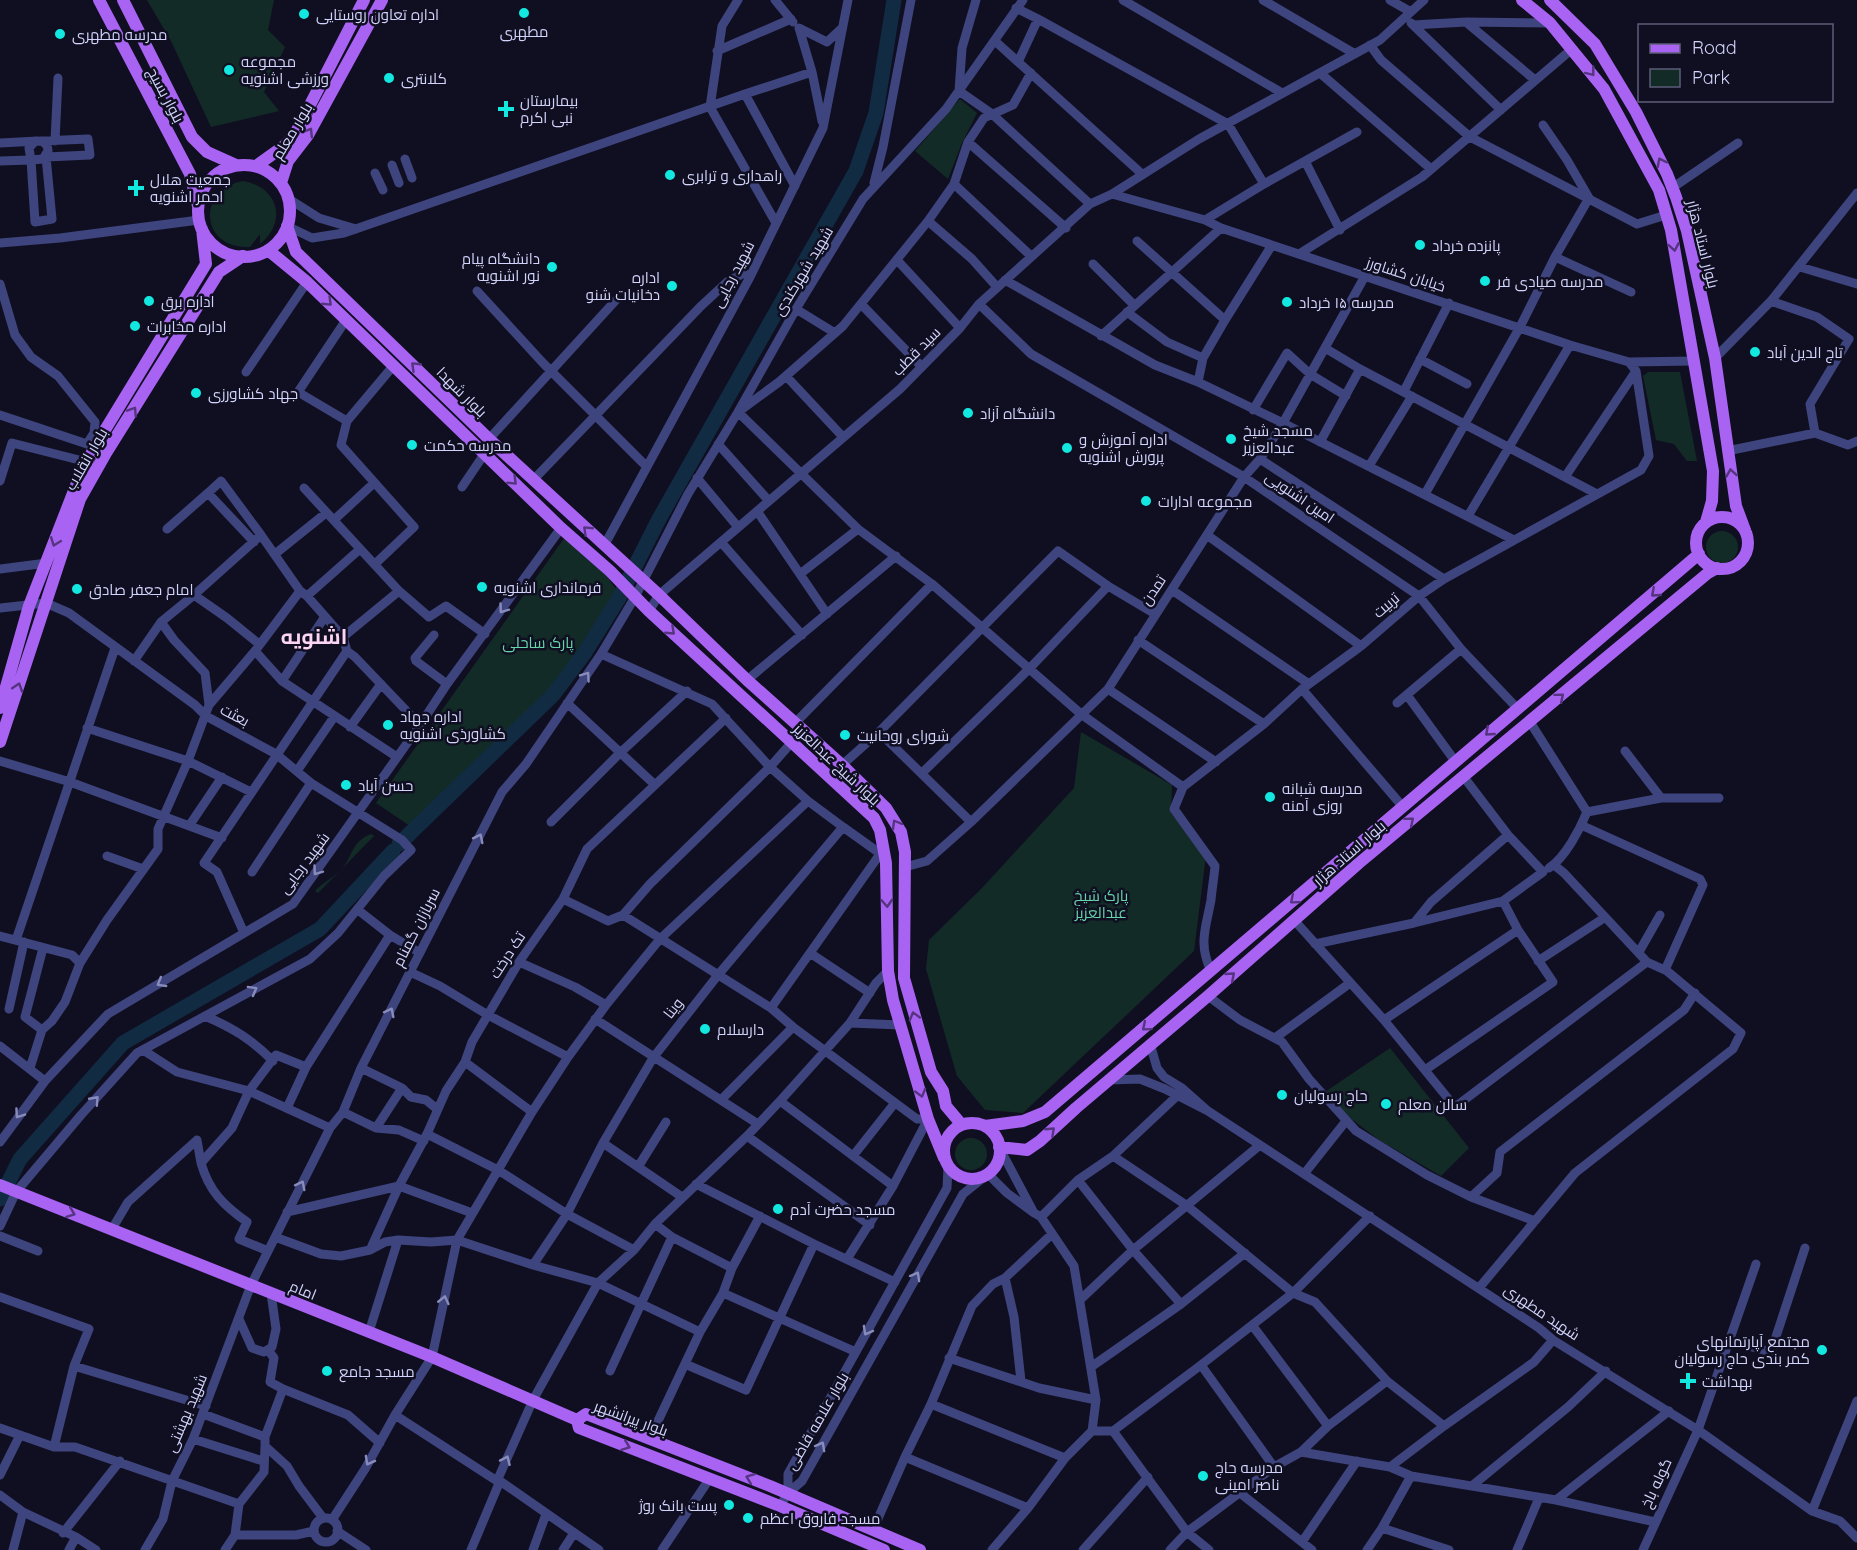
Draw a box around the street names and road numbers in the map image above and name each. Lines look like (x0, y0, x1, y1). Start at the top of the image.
street label: بلوار بسیج (142, 64, 188, 127)
street label: بلوار معلم (268, 99, 317, 163)
street label: بلوار استاد هژار (1683, 197, 1723, 290)
street label: شهید شهرکندی (769, 223, 838, 320)
street label: شهید رجایی (708, 237, 759, 311)
street label: خیابان کشاورز (1363, 252, 1448, 297)
street label: سید قطب (888, 323, 944, 379)
street label: بلوار شهدا (432, 363, 491, 422)
street label: بلوار انقلاب (61, 424, 111, 494)
street label: امین اشنویی (1261, 467, 1338, 528)
street label: تمدن (1136, 571, 1171, 609)
street label: تربیت (1369, 588, 1403, 622)
street label: بعثت (217, 700, 253, 730)
street label: بلوار شیخ عبدالعزیز (788, 718, 884, 811)
street label: بلوار استاد هژار (1308, 816, 1389, 890)
street label: شهید رجایی (275, 828, 334, 898)
street label: سربازان گمنام (388, 885, 445, 970)
street label: تک درخت (485, 928, 529, 982)
street label: وینا (659, 994, 687, 1022)
street label: امام (286, 1276, 319, 1305)
street label: شهید مطهری (1500, 1280, 1584, 1345)
street label: بلوار علامه قاضی (781, 1369, 854, 1474)
street label: شهید بهشتی (161, 1371, 212, 1455)
street label: بلوار پیرانشهر (590, 1395, 671, 1441)
street label: گوله باخ (1636, 1455, 1678, 1512)

